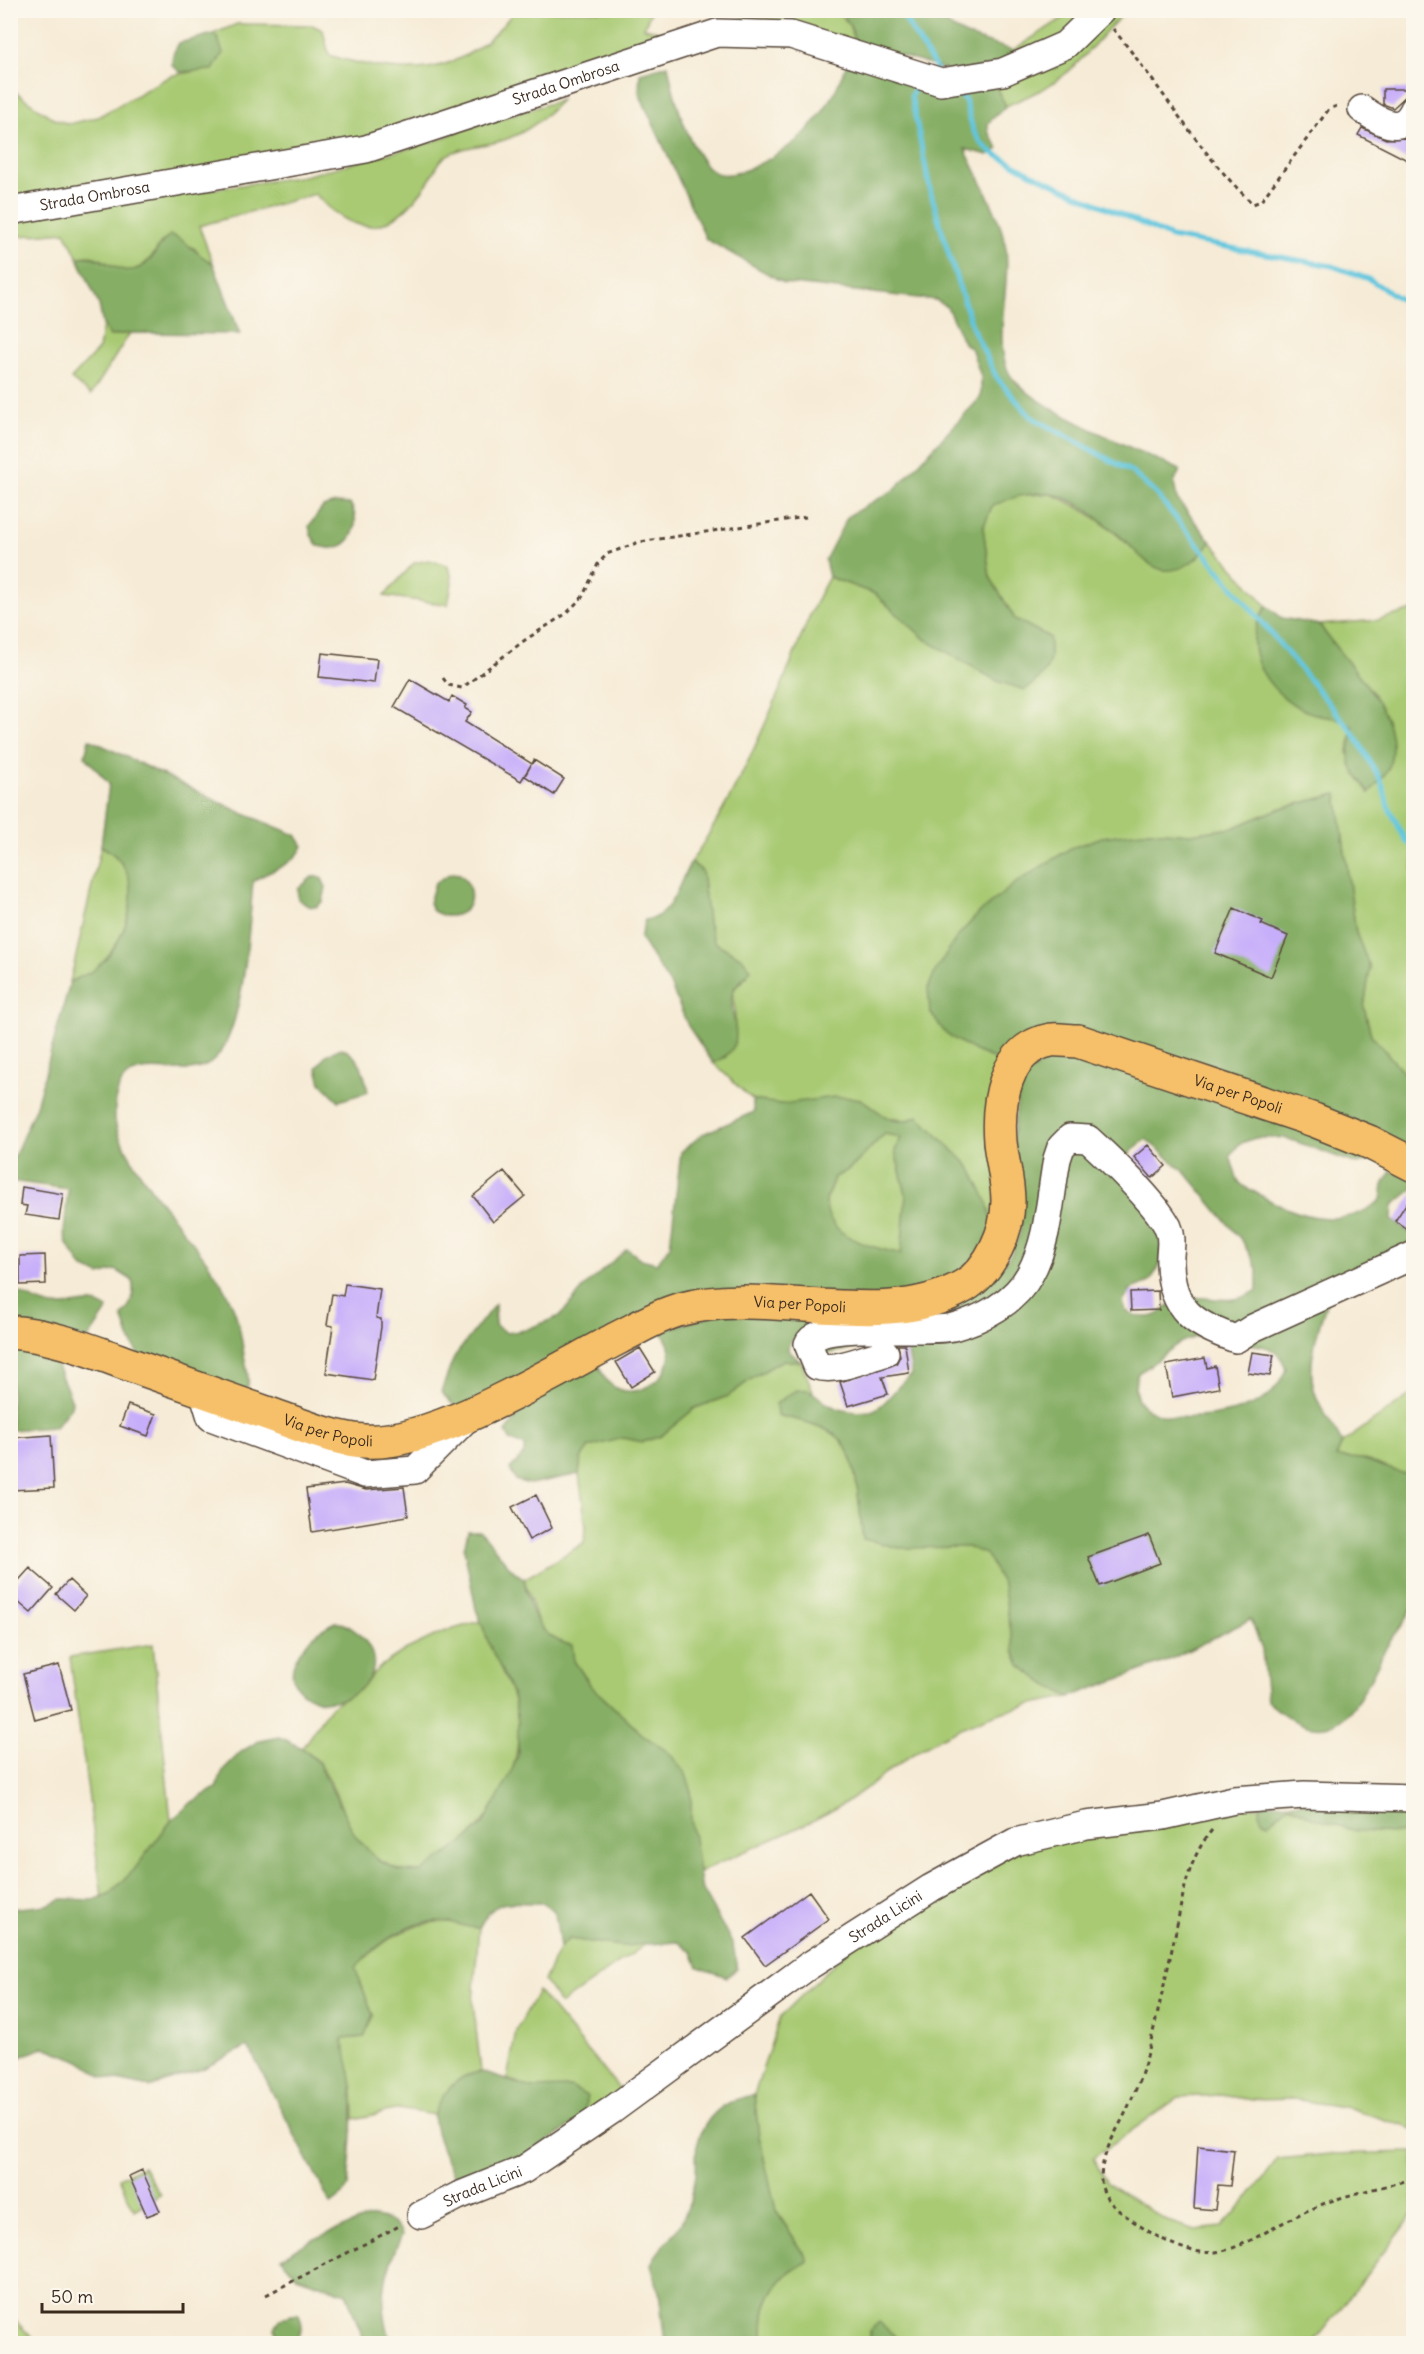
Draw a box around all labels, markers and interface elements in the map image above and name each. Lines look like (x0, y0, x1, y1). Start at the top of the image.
street label: Strada Ombrosa (510, 56, 622, 109)
street label: Strada Ombrosa (38, 177, 152, 215)
street label: Via per Popoli (1191, 1070, 1285, 1118)
street label: Via per Popoli (753, 1292, 846, 1316)
street label: Via per Popoli (281, 1410, 373, 1450)
street label: Strada Licini (845, 1886, 926, 1947)
street label: Strada Licini (440, 2161, 525, 2211)
scale bar (42, 2276, 183, 2314)
text: 50 m (51, 2285, 93, 2308)

